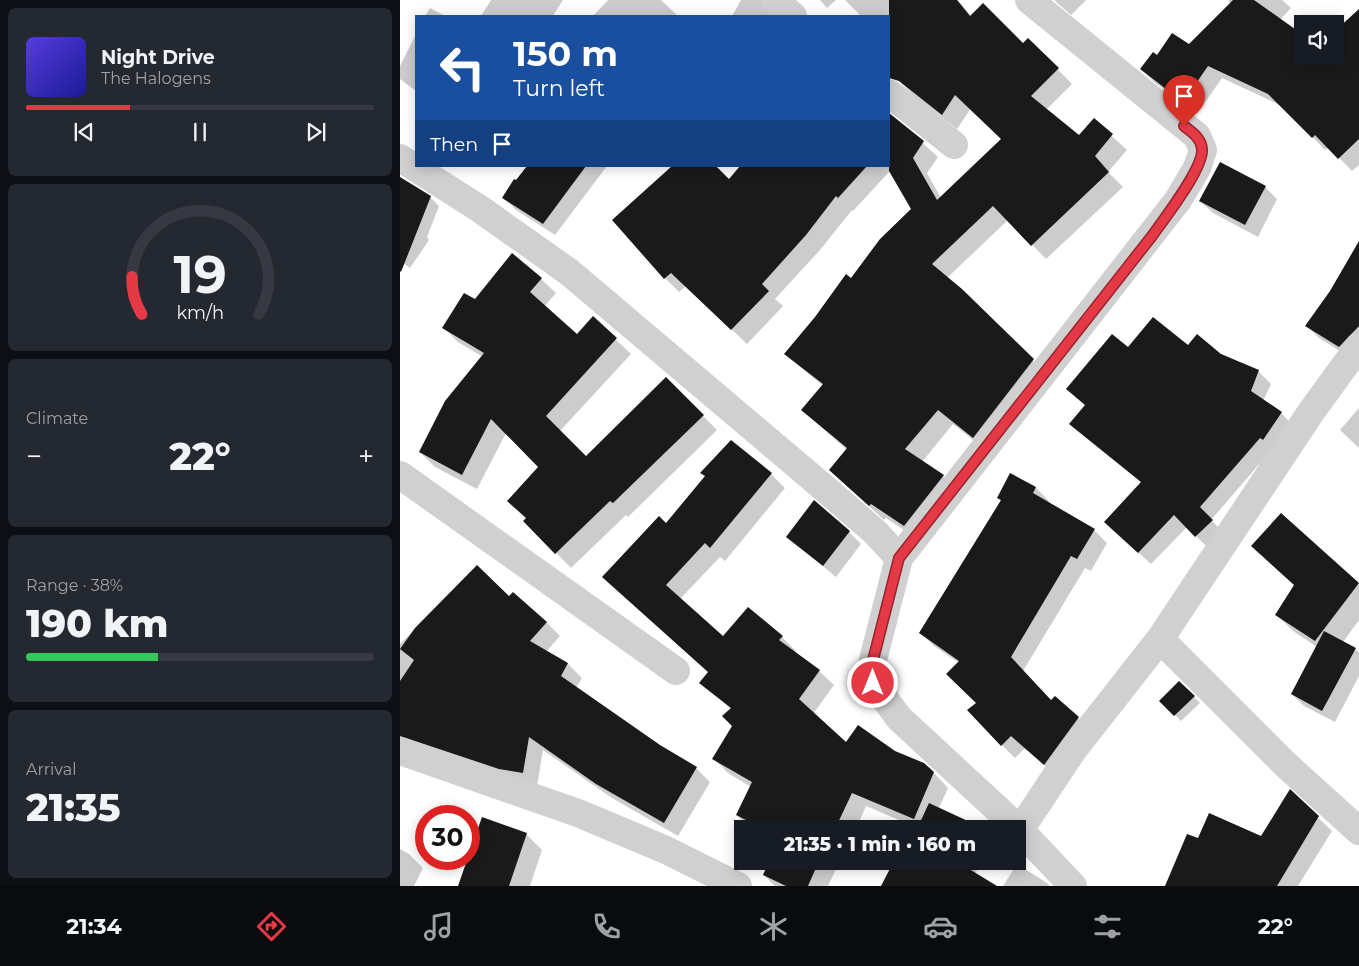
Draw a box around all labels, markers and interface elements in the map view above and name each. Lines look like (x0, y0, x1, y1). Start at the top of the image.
map controls (1294, 15, 1344, 65)
button: sound (1294, 15, 1344, 65)
text: 150 m (513, 32, 618, 75)
icon: left (430, 35, 495, 100)
text: Night Drive (101, 46, 215, 69)
text: The Halogens (101, 69, 211, 88)
text: Turn left (513, 75, 605, 102)
pin (1163, 75, 1205, 126)
icon: arrive (1170, 82, 1198, 110)
icon: previous (70, 118, 98, 146)
icon: pause (186, 118, 214, 146)
icon: next (302, 118, 330, 146)
icon: arrive (488, 130, 516, 158)
text: Then (430, 133, 478, 156)
text: 19 (173, 243, 227, 306)
text: km/h (176, 302, 224, 323)
text: Climate (26, 409, 88, 428)
text: 22° (169, 433, 231, 480)
text: − (26, 439, 42, 473)
text: + (358, 439, 374, 473)
text: Range · 38% (26, 576, 123, 595)
text: 190 km (26, 600, 169, 647)
position arrow (846, 656, 898, 708)
text: Arrival (26, 760, 76, 779)
text: 21:35 (26, 784, 121, 831)
speed limit sign: 30 (415, 805, 480, 870)
text: 21:35 · 1 min · 160 m (784, 833, 976, 856)
icon: directions (254, 909, 289, 944)
icon: music (421, 909, 456, 944)
icon: phone (589, 909, 624, 944)
icon: climate (756, 909, 791, 944)
icon: car (923, 909, 958, 944)
icon: filters (1090, 909, 1125, 944)
text: 21:34 (66, 913, 122, 940)
text: 22° (1258, 913, 1293, 940)

